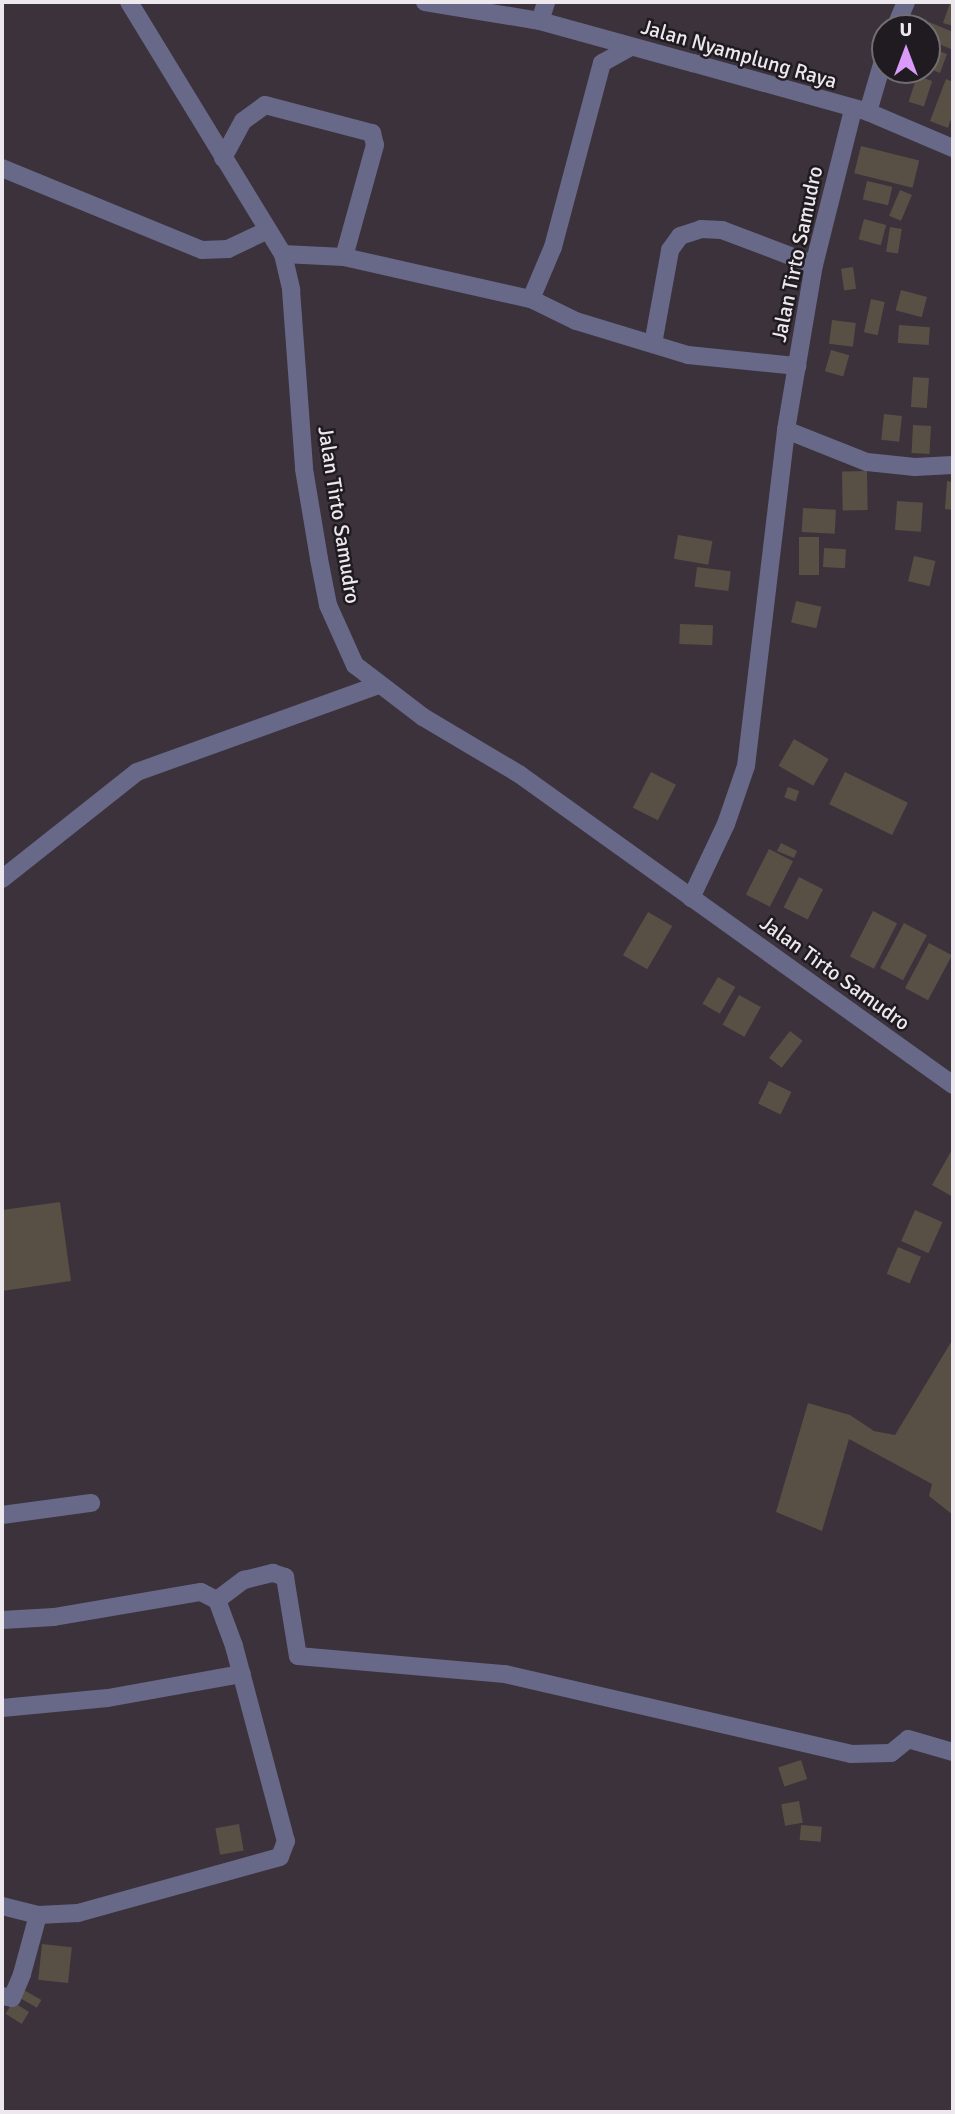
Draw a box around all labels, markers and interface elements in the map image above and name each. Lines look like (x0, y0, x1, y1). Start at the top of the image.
street label: Jalan Nyamplung Raya (638, 14, 840, 94)
north arrow (871, 14, 941, 84)
text: U (900, 18, 912, 42)
street label: Jalan Tirto Samudro (766, 164, 828, 344)
street label: Jalan Tirto Samudro (313, 425, 365, 605)
street label: Jalan Tirto Samudro (755, 910, 915, 1036)

